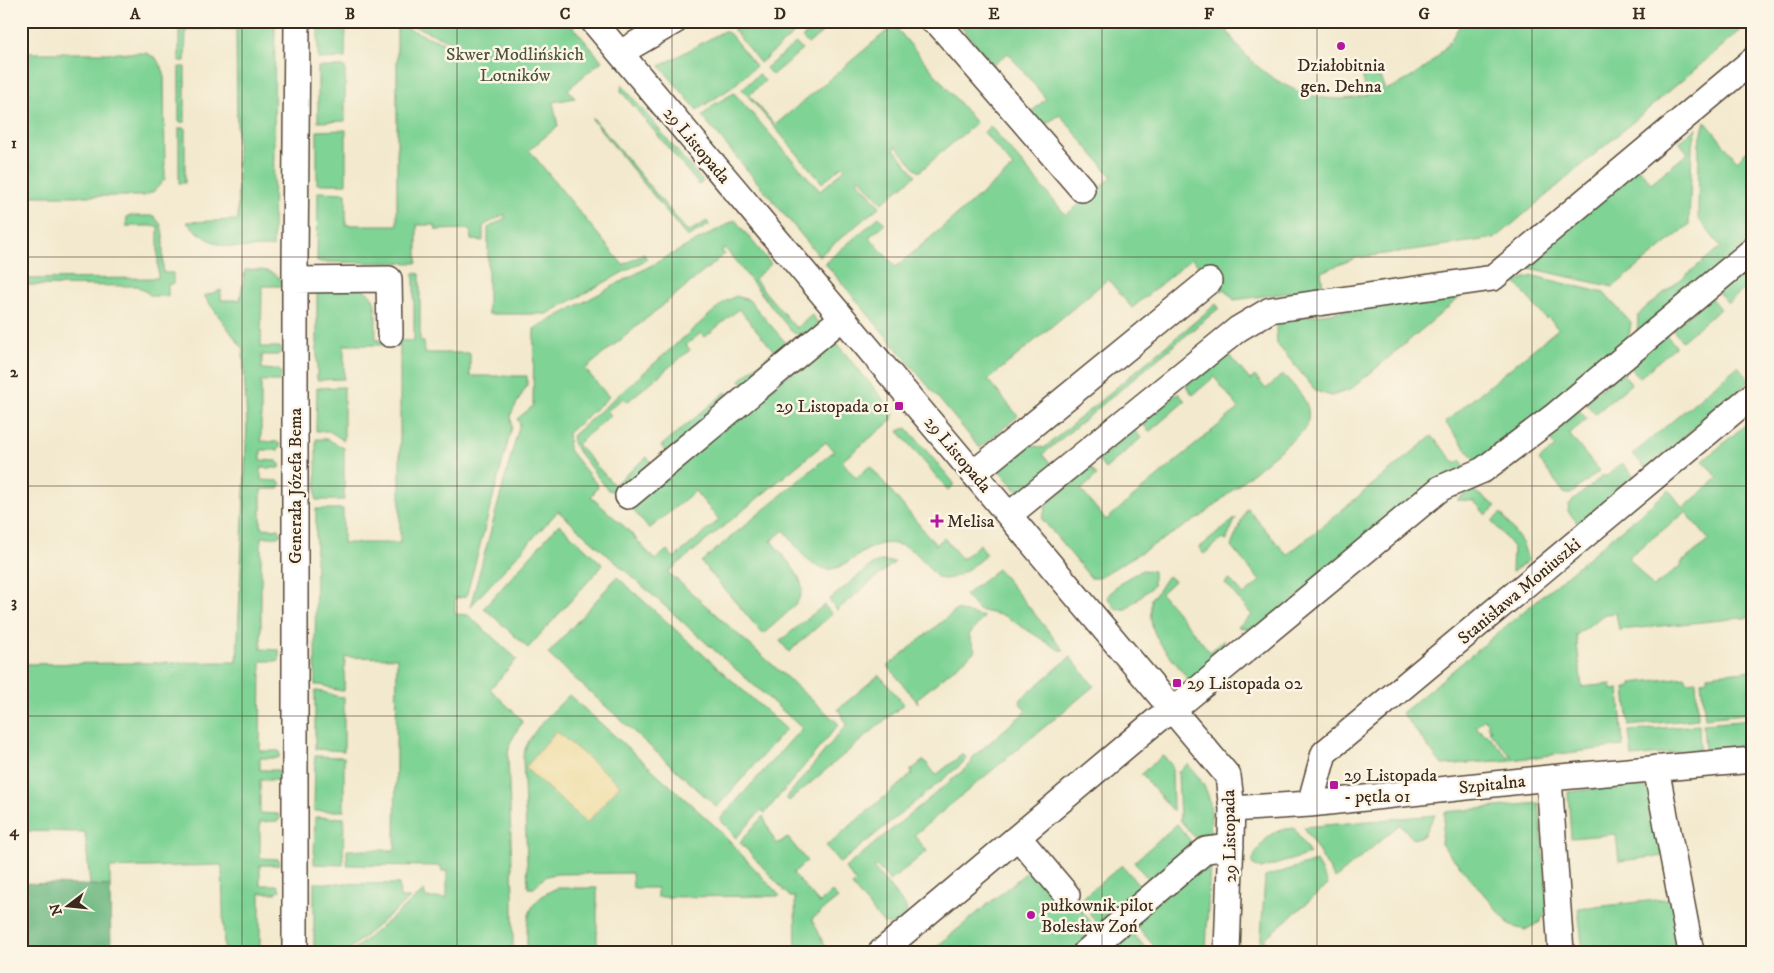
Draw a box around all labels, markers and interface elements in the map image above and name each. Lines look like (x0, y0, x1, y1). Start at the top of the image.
text: A (129, 4, 141, 24)
text: B (345, 4, 355, 24)
text: C (560, 4, 570, 24)
text: D (774, 4, 786, 24)
text: E (988, 4, 1000, 24)
text: F (1204, 4, 1214, 24)
text: G (1418, 4, 1430, 24)
text: H (1632, 4, 1646, 24)
marker: Działobitnia gen. Dehna (1335, 40, 1347, 52)
park label: Skwer Modlińskich Lotników (446, 44, 585, 87)
place label: Działobitnia gen. Dehna (1297, 55, 1385, 98)
street label: 29 Listopada (658, 103, 735, 189)
text: 1 (11, 133, 17, 153)
text: 2 (10, 362, 19, 382)
place label: 29 Listopada 01 (776, 396, 889, 418)
marker: 29 Listopada 01 (893, 400, 905, 412)
street label: Generała Józefa Bema (285, 408, 307, 564)
street label: 29 Listopada (919, 412, 996, 498)
place label: Melisa (947, 511, 995, 533)
marker: Melisa (931, 515, 943, 527)
street label: Stanisława Moniuszki (1454, 534, 1586, 650)
text: 3 (11, 592, 17, 612)
place label: 29 Listopada 02 (1187, 673, 1303, 695)
marker: 29 Listopada 02 (1171, 677, 1183, 689)
place label: 29 Listopada - pętla 01 (1344, 765, 1437, 808)
street label: Szpitalna (1458, 771, 1527, 799)
marker: 29 Listopada - pętla 01 (1328, 779, 1340, 791)
street label: 29 Listopada (1218, 789, 1242, 883)
text: 4 (8, 821, 19, 841)
north arrow (42, 880, 92, 930)
place label: pułkownik pilot Bolesław Zoń (1040, 895, 1154, 938)
text: N (46, 901, 67, 917)
marker: pułkownik pilot Bolesław Zoń (1025, 909, 1037, 921)

